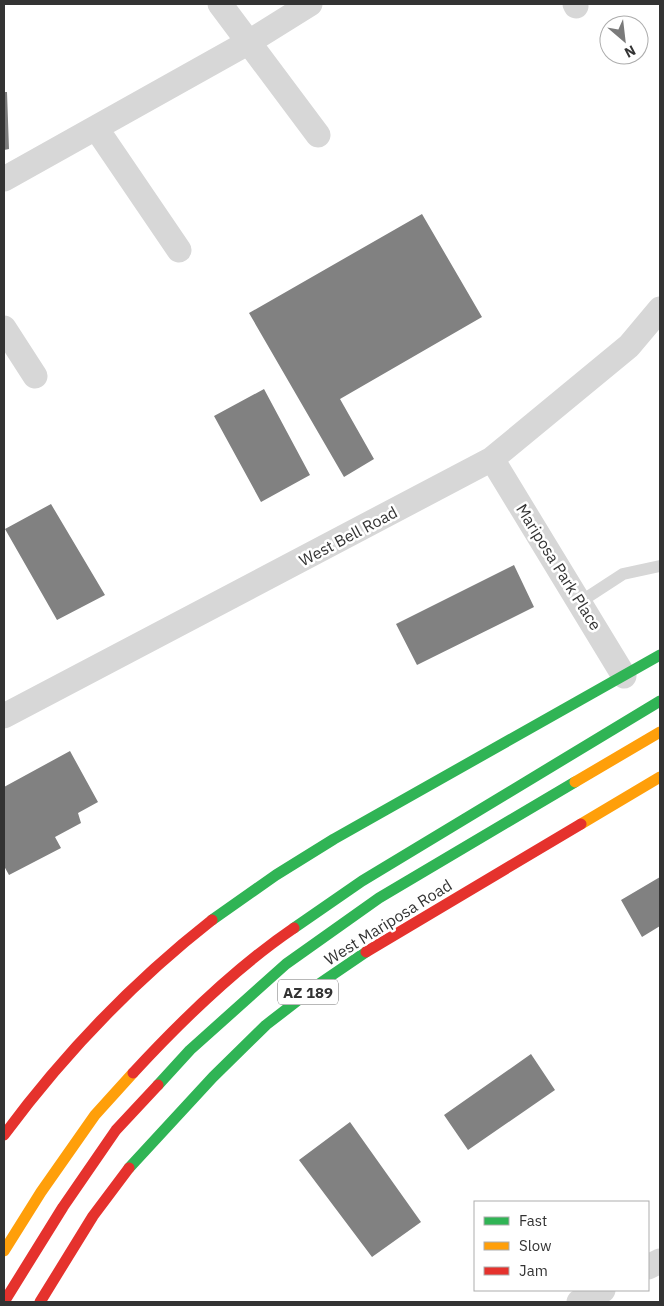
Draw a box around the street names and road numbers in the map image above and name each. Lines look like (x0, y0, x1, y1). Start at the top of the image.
street label: Mariposa Park Place (512, 500, 606, 634)
street label: West Bell Road (295, 502, 401, 570)
street label: West Mariposa Road (321, 875, 455, 969)
road number: AZ 189 (278, 980, 338, 1004)

